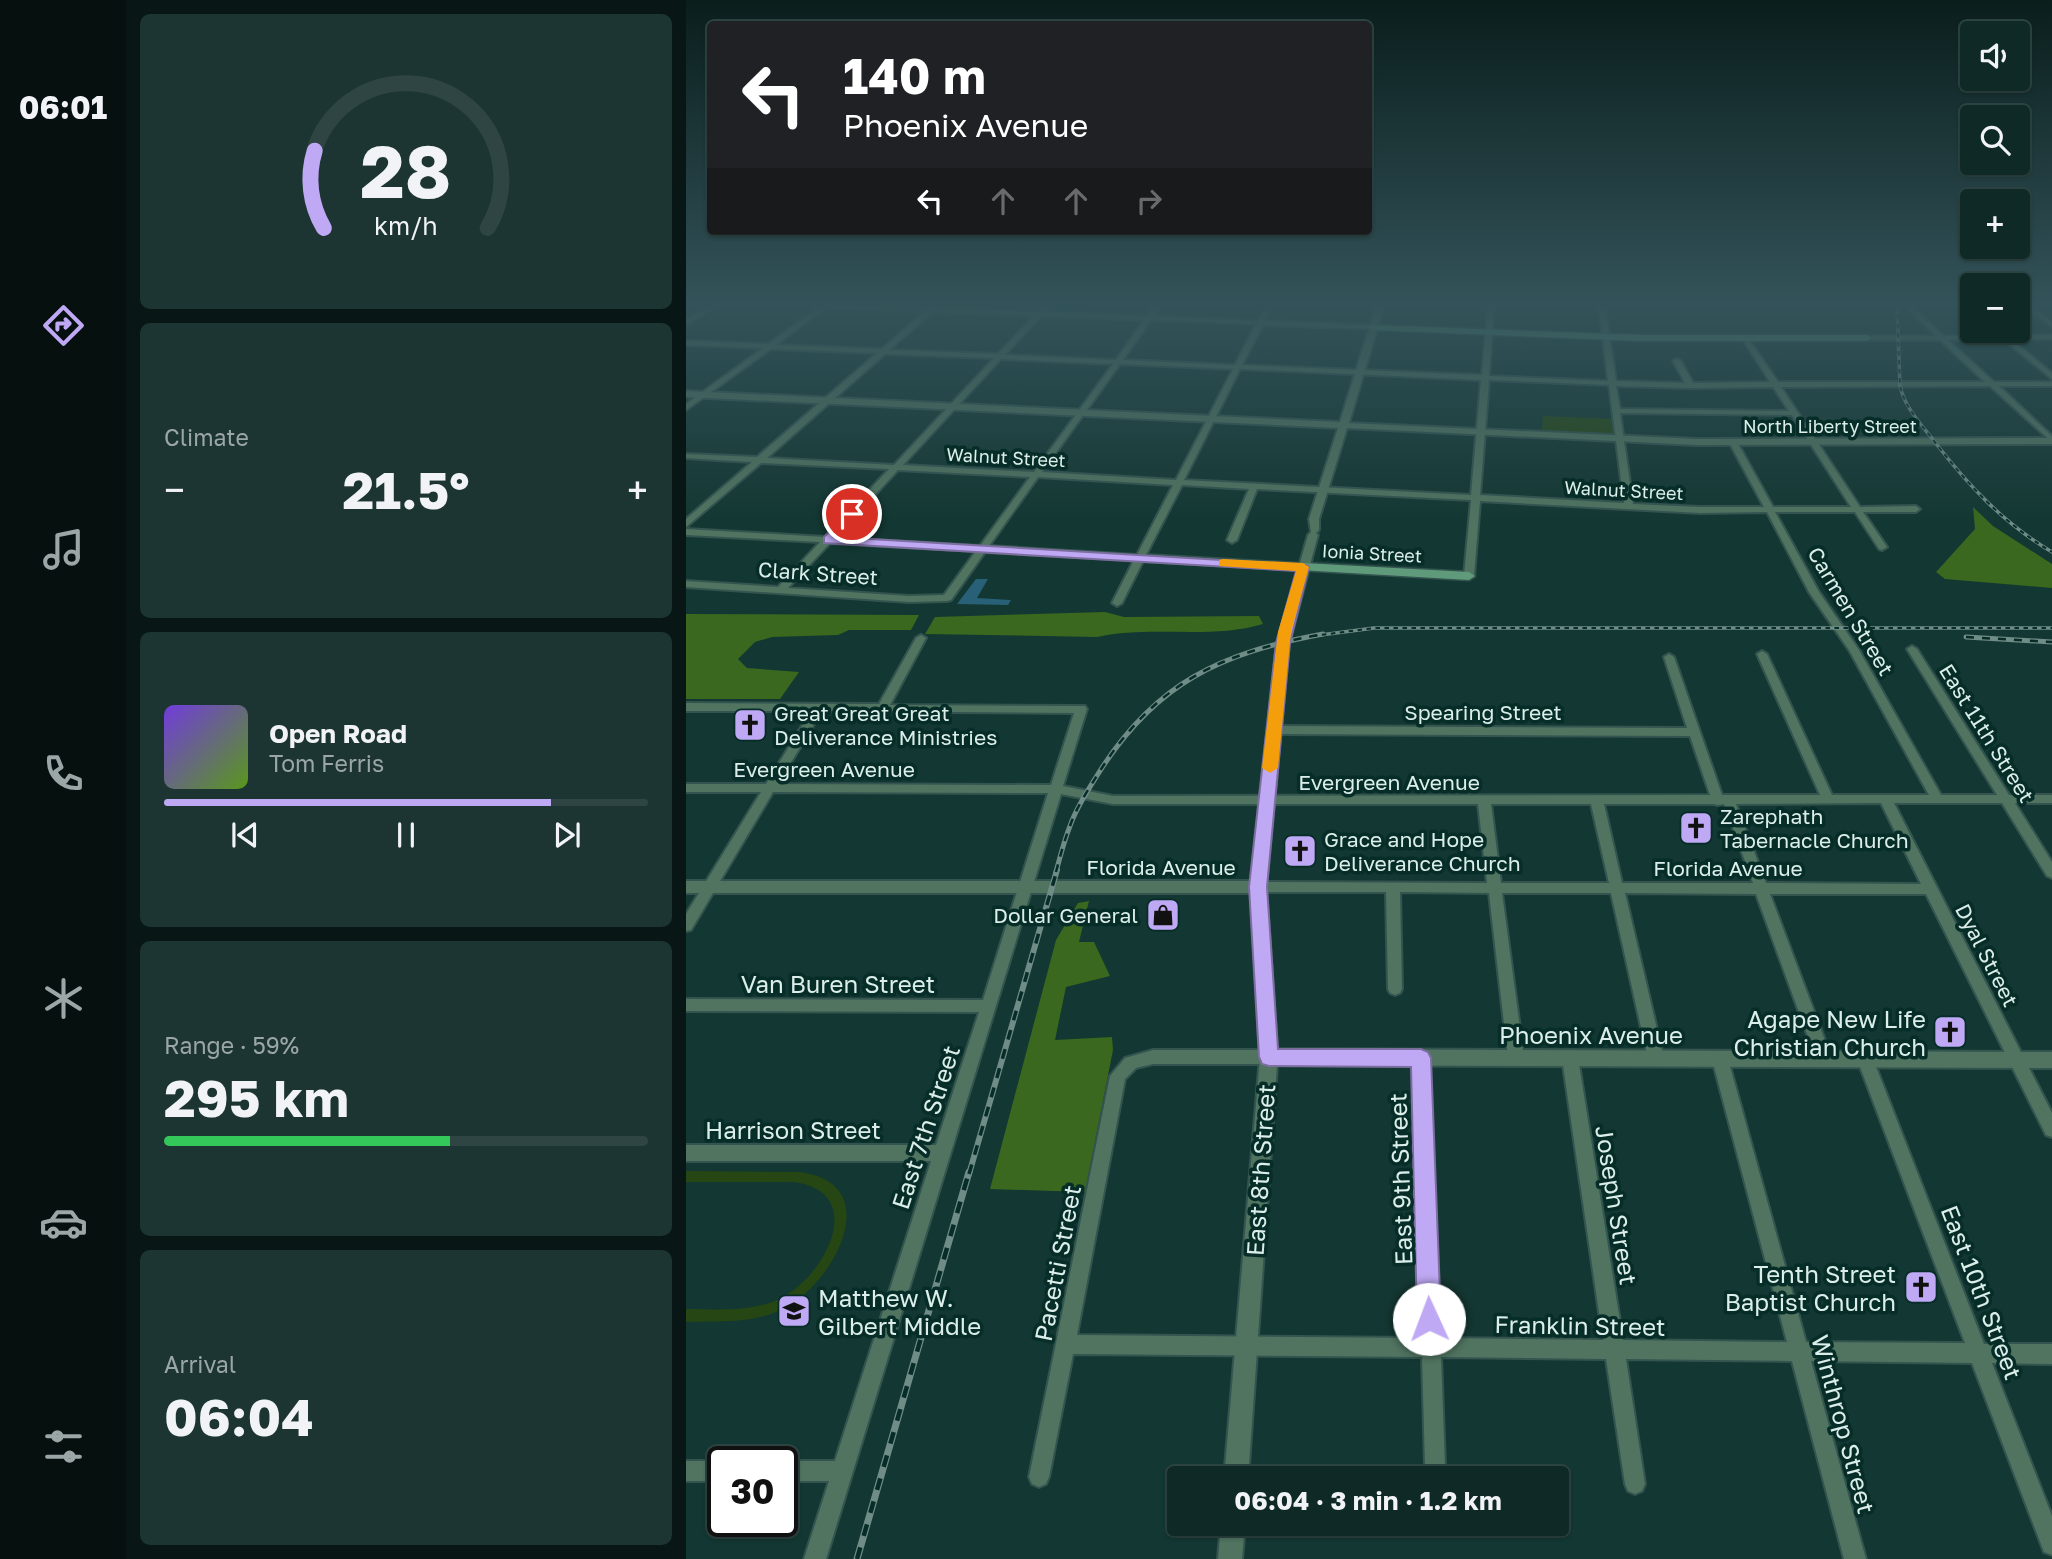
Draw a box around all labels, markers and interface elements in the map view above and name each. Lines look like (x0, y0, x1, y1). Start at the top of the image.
map controls (1960, 21, 2030, 343)
button: sound (1960, 21, 2030, 91)
text: 140 m (843, 46, 986, 105)
icon: left (728, 49, 819, 140)
text: 06:01 (19, 88, 107, 126)
button: search (1960, 105, 2030, 175)
text: Phoenix Avenue (843, 106, 1088, 144)
text: 28 (361, 127, 452, 214)
icon: left (911, 182, 949, 220)
icon: ahead (984, 182, 1022, 220)
icon: ahead (1057, 182, 1095, 220)
icon: right (1130, 182, 1168, 220)
button: + (1960, 189, 2030, 259)
text: km/h (374, 209, 438, 240)
button: − (1960, 273, 2030, 343)
icon: directions (39, 301, 88, 350)
street label: North Liberty Street (1743, 415, 1917, 437)
text: Climate (164, 423, 249, 451)
street label: Walnut Street (946, 443, 1066, 471)
text: 21.5° (342, 458, 470, 520)
text: − (164, 467, 185, 512)
text: + (627, 467, 648, 512)
street label: Walnut Street (1564, 476, 1684, 504)
pin (822, 484, 882, 544)
icon: arrive (833, 495, 871, 533)
icon: music (39, 525, 88, 574)
street label: Ionia Street (1321, 539, 1423, 567)
street label: Carmen Street (1802, 542, 1900, 680)
street label: Clark Street (757, 556, 879, 590)
street label: East 11th Street (1934, 659, 2040, 807)
street label: Spearing Street (1404, 699, 1562, 725)
place label: Great Great Great Deliverance Ministries (774, 700, 997, 750)
church icon: Great Great Great Deliverance Ministries (731, 706, 769, 744)
text: Open Road (269, 718, 407, 749)
icon: phone (39, 749, 88, 798)
text: Tom Ferris (269, 749, 384, 777)
street label: Evergreen Avenue (733, 756, 915, 782)
street label: Evergreen Avenue (1298, 769, 1480, 795)
place label: Zarephath Tabernacle Church (1720, 803, 1909, 853)
church icon: Zarephath Tabernacle Church (1677, 809, 1715, 847)
icon: previous (226, 816, 264, 854)
icon: pause (387, 816, 425, 854)
icon: next (548, 816, 586, 854)
place label: Grace and Hope Deliverance Church (1324, 826, 1521, 876)
church icon: Grace and Hope Deliverance Church (1281, 832, 1319, 870)
street label: Florida Avenue (1086, 854, 1236, 880)
street label: Florida Avenue (1653, 855, 1803, 881)
shop icon: Dollar General (1144, 896, 1182, 934)
street label: Dyal Street (1950, 899, 2024, 1011)
place label: Dollar General (993, 902, 1138, 928)
street label: Van Buren Street (741, 969, 935, 998)
icon: climate (39, 974, 88, 1023)
place label: Agape New Life Christian Church (1733, 1004, 1926, 1061)
church icon: Agape New Life Christian Church (1931, 1013, 1969, 1051)
street label: Phoenix Avenue (1499, 1020, 1683, 1049)
text: Range · 59% (164, 1031, 299, 1059)
street label: East 7th Street (885, 1041, 965, 1213)
text: 295 km (164, 1066, 349, 1128)
street label: East 8th Street (1240, 1083, 1280, 1257)
street label: East 9th Street (1383, 1092, 1417, 1266)
street label: Harrison Street (705, 1115, 881, 1144)
street label: Joseph Street (1590, 1123, 1644, 1287)
street label: Pacetti Street (1028, 1182, 1086, 1344)
icon: car (39, 1198, 88, 1247)
street label: East 10th Street (1935, 1201, 2029, 1383)
place label: Tenth Street Baptist Church (1725, 1259, 1896, 1316)
church icon: Tenth Street Baptist Church (1902, 1268, 1940, 1306)
position arrow (1392, 1282, 1466, 1356)
place label: Matthew W. Gilbert Middle (818, 1283, 981, 1340)
school or university icon: Matthew W. Gilbert Middle (775, 1292, 813, 1330)
street label: Franklin Street (1494, 1309, 1666, 1341)
street label: Winthrop Street (1806, 1332, 1882, 1516)
text: Arrival (164, 1350, 236, 1378)
text: 06:04 (164, 1385, 314, 1447)
icon: filters (39, 1422, 88, 1471)
speed limit sign: 30 (707, 1446, 798, 1537)
text: 06:04 · 3 min · 1.2 km (1234, 1485, 1502, 1516)

